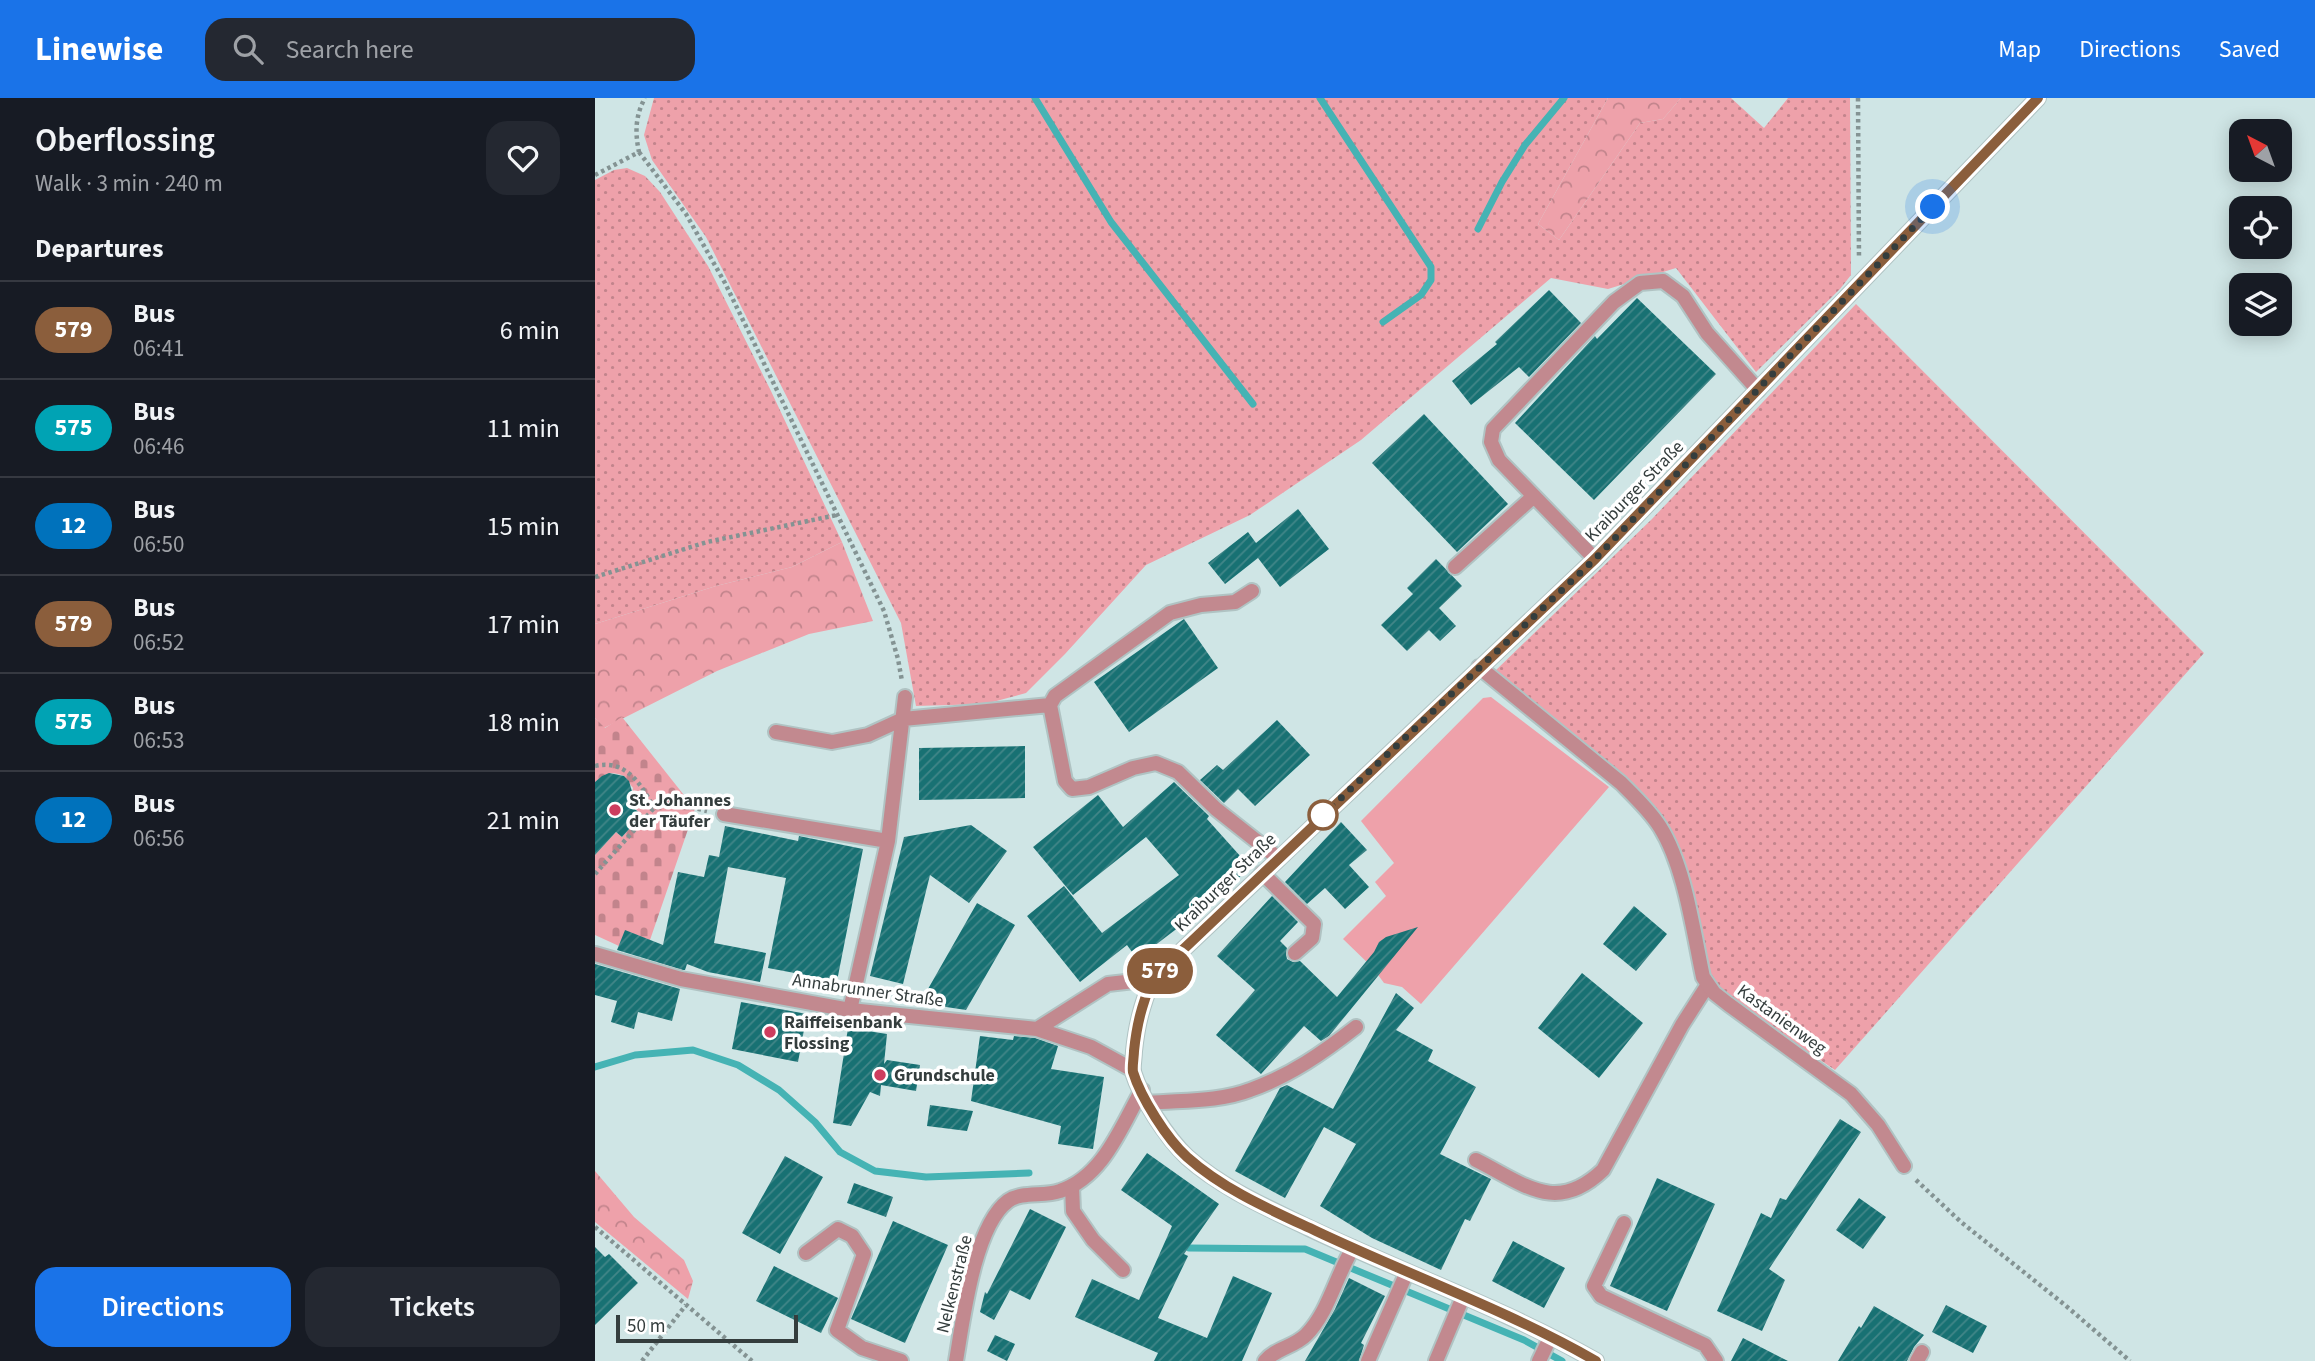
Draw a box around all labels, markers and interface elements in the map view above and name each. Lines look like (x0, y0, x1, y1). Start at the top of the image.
search box (205, 18, 695, 81)
text: Linewise (35, 26, 163, 73)
icon: search (229, 30, 267, 68)
text: Search here (285, 31, 414, 68)
text: Map (1998, 32, 2041, 67)
text: Directions (2079, 32, 2181, 67)
text: Saved (2219, 32, 2280, 67)
text: Oberflossing (35, 117, 215, 164)
north arrow (2229, 119, 2293, 182)
map controls (2229, 119, 2292, 336)
button: heart (486, 121, 560, 195)
text: Walk · 3 min · 240 m (35, 167, 223, 200)
your location (1915, 189, 1950, 224)
button: locate (2229, 196, 2292, 259)
text: Departures (35, 230, 163, 267)
button: layers (2229, 273, 2292, 336)
text: Bus (133, 295, 175, 332)
text: 579 (54, 312, 93, 347)
text: 6 min (500, 312, 560, 349)
text: 06:41 (133, 332, 184, 365)
text: Bus (133, 393, 175, 430)
text: 575 (54, 410, 93, 445)
text: 11 min (487, 410, 560, 447)
text: 06:46 (133, 430, 184, 463)
street label: Kraiburger Straße (1579, 435, 1689, 548)
text: Bus (133, 491, 175, 528)
text: 12 (61, 508, 86, 543)
text: 15 min (487, 508, 560, 545)
text: 06:50 (133, 528, 184, 561)
text: Bus (133, 589, 175, 626)
text: 579 (54, 606, 93, 641)
text: 17 min (487, 606, 560, 643)
text: 06:52 (133, 626, 184, 659)
text: Bus (133, 687, 175, 724)
text: 575 (54, 704, 93, 739)
text: 18 min (487, 704, 560, 741)
text: 06:53 (133, 724, 184, 757)
text: Bus (133, 785, 175, 822)
place label: St. Johannes der Täufer (629, 788, 731, 834)
unlabelled marker (1308, 800, 1338, 830)
text: 12 (61, 802, 86, 837)
text: 21 min (487, 802, 560, 839)
marker: St. Johannes der Täufer (607, 802, 623, 818)
text: 06:56 (133, 822, 184, 855)
street label: Kraiburger Straße (1169, 827, 1282, 937)
line badge: 579 (1120, 948, 1200, 994)
text: 579 (1141, 953, 1179, 988)
street label: Annabrunner Straße (791, 968, 945, 1013)
street label: Kastanienweg (1732, 978, 1832, 1060)
place label: Raiffeisenbank Flossing (784, 1010, 903, 1056)
marker: Raiffeisenbank Flossing (762, 1024, 778, 1040)
place label: Grundschule (894, 1063, 995, 1088)
marker: Grundschule (872, 1067, 888, 1083)
street label: Nelkenstraße (930, 1233, 979, 1336)
button: Directions (35, 1267, 291, 1347)
button: Tickets (305, 1267, 560, 1347)
scale bar (616, 1312, 798, 1344)
text: 50 m (627, 1313, 665, 1340)

